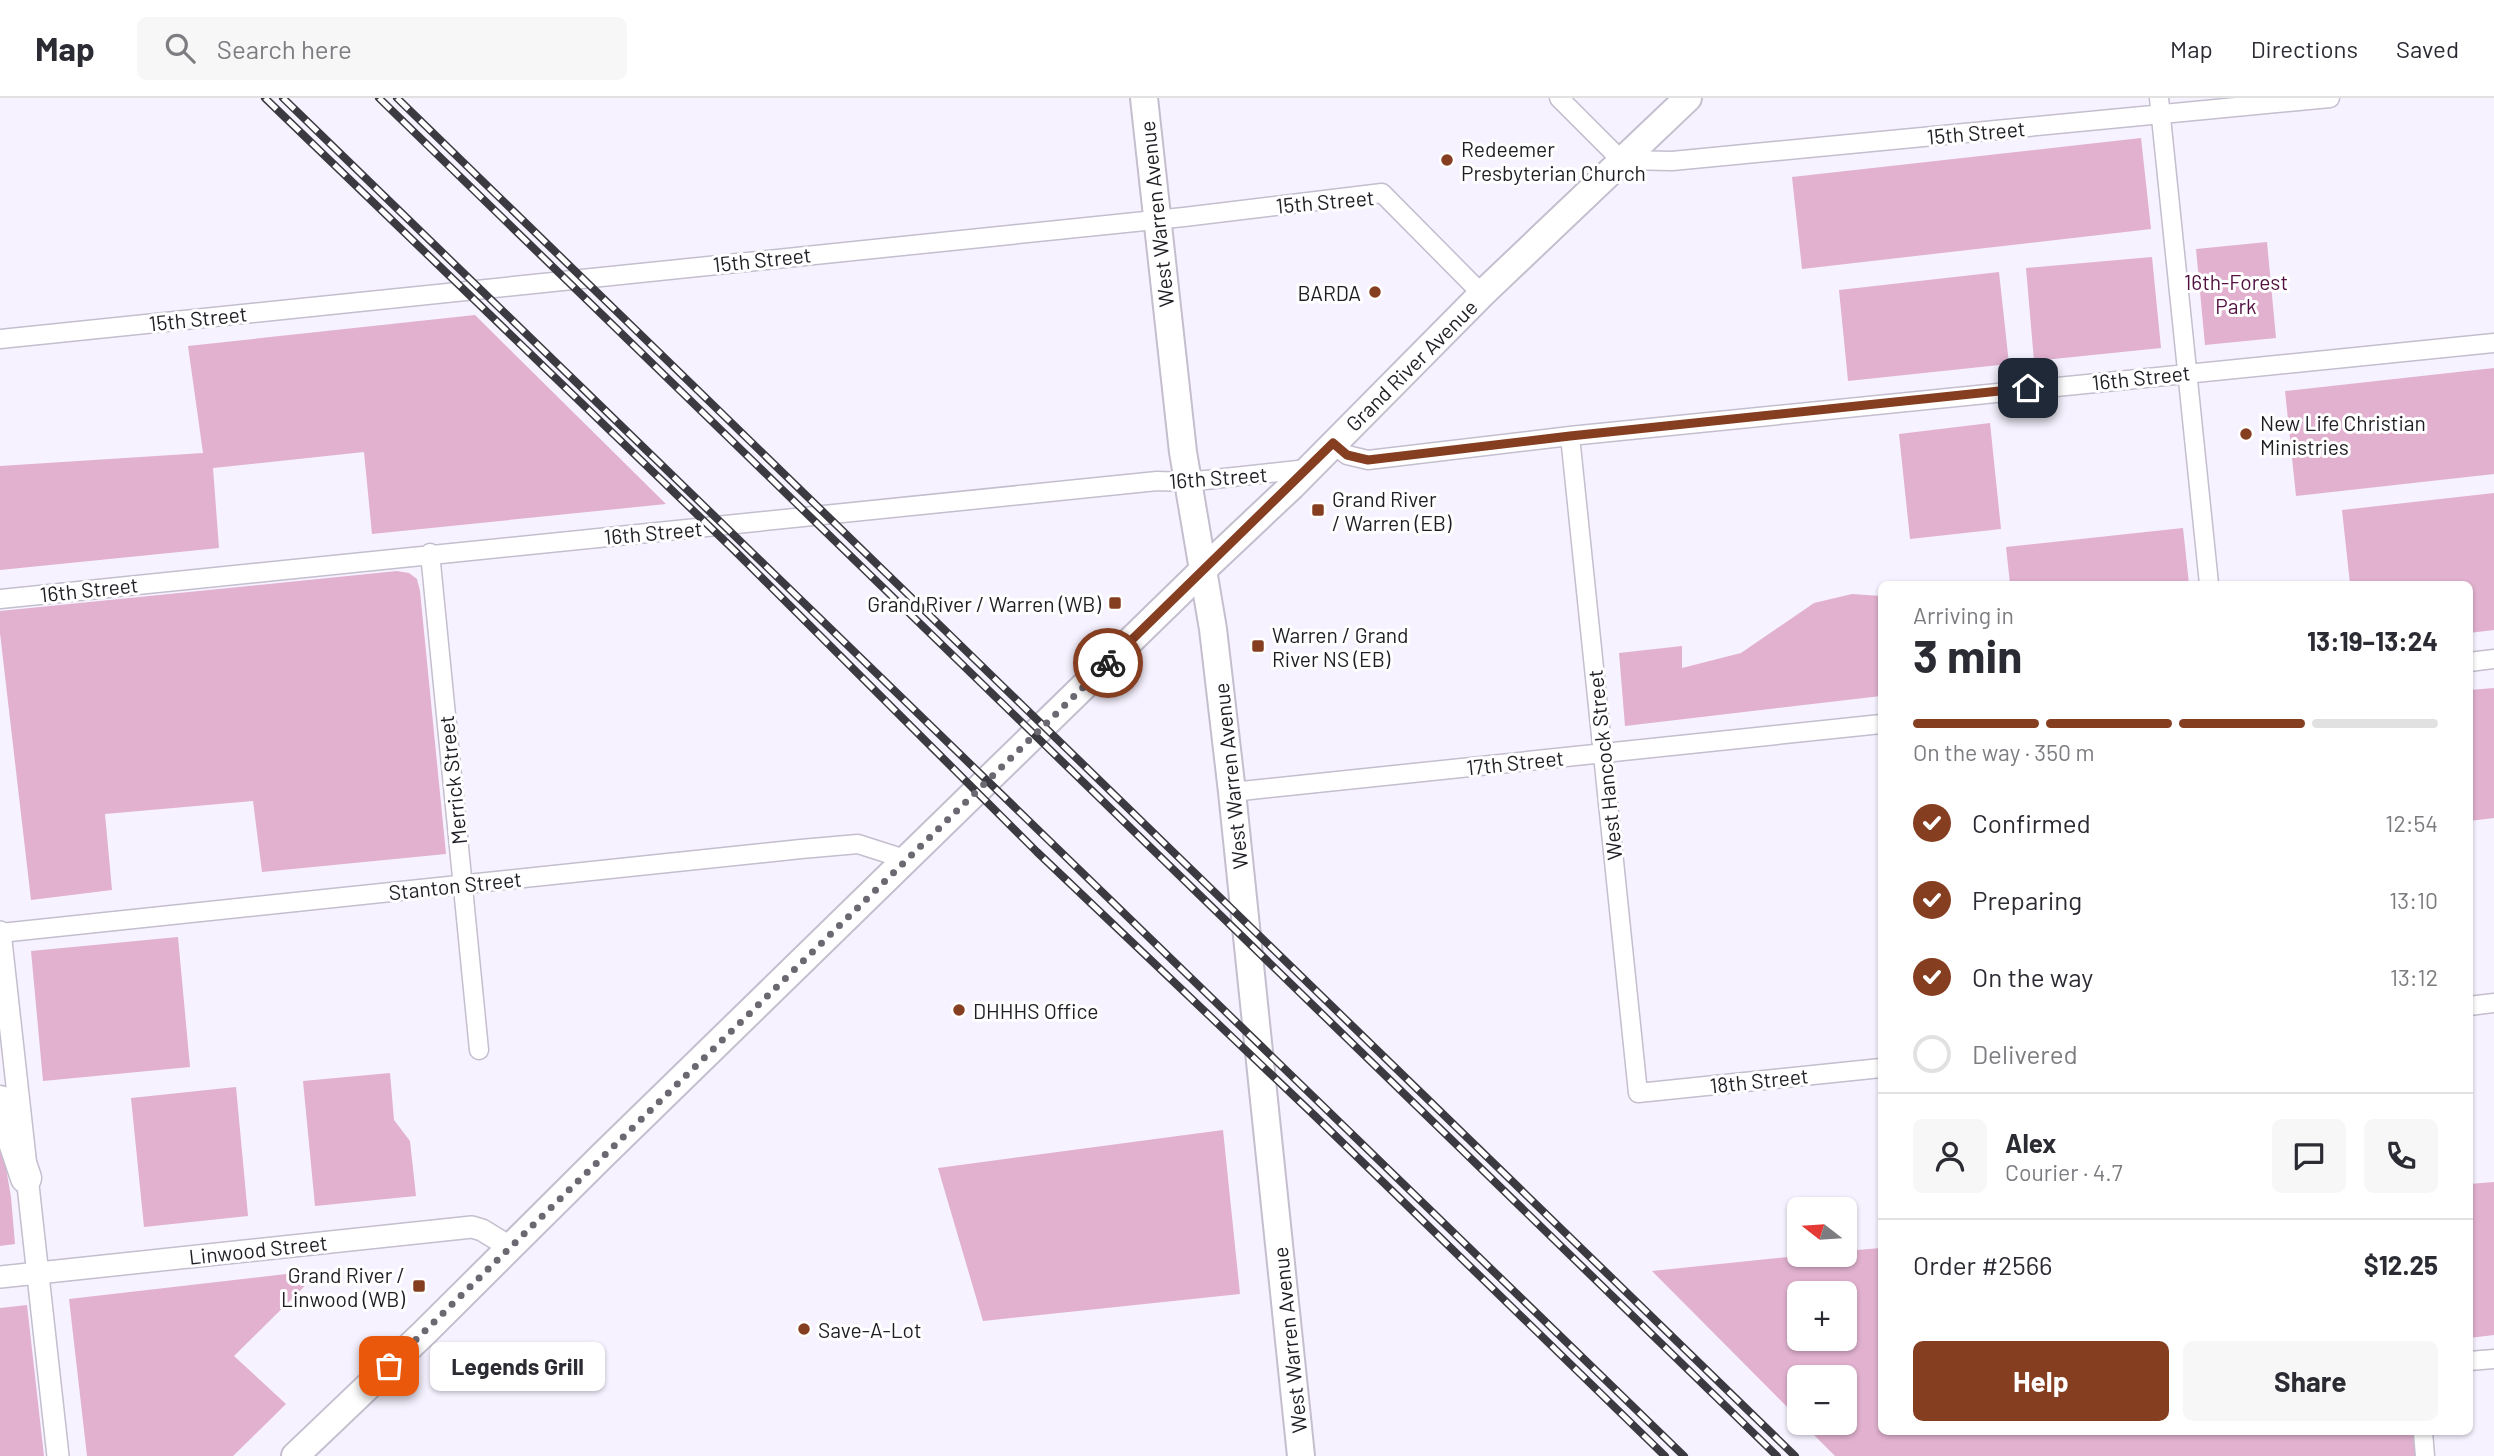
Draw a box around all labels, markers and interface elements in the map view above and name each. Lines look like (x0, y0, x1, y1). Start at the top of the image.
search box (137, 17, 627, 80)
text: Map (35, 28, 95, 68)
icon: search (161, 29, 199, 67)
text: Search here (217, 33, 352, 64)
text: Map (2170, 34, 2213, 63)
text: Directions (2251, 34, 2358, 63)
text: Saved (2396, 34, 2459, 63)
street label: 15th Street (1926, 115, 2026, 149)
street label: West Warren Avenue (1134, 120, 1178, 308)
place label: Redeemer Presbyterian Church (1461, 136, 1646, 185)
marker: Redeemer Presbyterian Church (1439, 152, 1455, 168)
street label: 15th Street (1275, 184, 1375, 218)
street label: 15th Street (712, 241, 812, 277)
park label: 16th-Forest Park (2184, 269, 2288, 318)
place label: BARDA (1297, 280, 1361, 305)
marker: BARDA (1367, 284, 1383, 300)
street label: Grand River Avenue (1340, 294, 1482, 436)
street label: 15th Street (148, 300, 248, 336)
pin (1998, 358, 2058, 418)
street label: 16th Street (2091, 359, 2191, 395)
icon: home (2009, 369, 2047, 407)
place label: New Life Christian Ministries (2260, 410, 2426, 459)
marker: New Life Christian Ministries (2238, 426, 2254, 442)
street label: 16th Street (1168, 461, 1268, 493)
place label: Grand River / Warren (EB) (1332, 486, 1452, 535)
marker: Grand River / Warren (EB) (1310, 502, 1326, 518)
street label: 16th Street (603, 515, 703, 549)
street label: 16th Street (39, 571, 139, 607)
place label: Grand River / Warren (WB) (867, 591, 1102, 616)
marker: Grand River / Warren (WB) (1107, 595, 1123, 611)
text: Arriving in (1913, 601, 2014, 629)
place label: Warren / Grand River NS (EB) (1272, 622, 1409, 671)
text: 13:19–13:24 (2307, 625, 2438, 656)
text: 3 min (1913, 627, 2022, 682)
courier (1073, 628, 1143, 698)
marker: Warren / Grand River NS (EB) (1250, 638, 1266, 654)
icon: bike (1089, 644, 1127, 682)
street label: West Hancock Street (1582, 669, 1626, 861)
street label: West Warren Avenue (1208, 682, 1252, 870)
street label: Merrick Street (433, 714, 471, 846)
text: On the way · 350 m (1913, 738, 2095, 766)
street label: 17th Street (1465, 744, 1565, 780)
icon: check (1913, 804, 1951, 842)
text: Confirmed (1972, 807, 2091, 838)
text: 12:54 (2385, 809, 2438, 837)
street label: Stanton Street (387, 866, 523, 904)
icon: check (1913, 881, 1951, 919)
text: Preparing (1972, 884, 2082, 915)
text: 13:10 (2389, 886, 2438, 914)
icon: check (1913, 958, 1951, 996)
text: On the way (1972, 961, 2093, 992)
text: 13:12 (2390, 963, 2438, 991)
place label: DHHHS Office (973, 998, 1098, 1023)
marker: DHHHS Office (951, 1002, 967, 1018)
text: Delivered (1972, 1038, 2078, 1069)
street label: 18th Street (1709, 1062, 1809, 1098)
button: person (1913, 1119, 1987, 1193)
button: chat (2272, 1119, 2346, 1193)
button: phone (2364, 1119, 2438, 1193)
text: Alex (2005, 1127, 2056, 1158)
text: Courier · 4.7 (2005, 1158, 2123, 1186)
north arrow (1787, 1197, 1857, 1267)
map controls (1787, 1197, 1857, 1435)
street label: Linwood Street (188, 1229, 328, 1269)
street label: West Warren Avenue (1267, 1246, 1311, 1434)
text: Order #2566 (1913, 1249, 2052, 1280)
text: $12.25 (2364, 1249, 2438, 1280)
place label: Grand River / Linwood (WB) (281, 1262, 406, 1311)
marker: Grand River / Linwood (WB) (411, 1278, 427, 1294)
button: + (1787, 1281, 1857, 1351)
place label: Save-A-Lot (818, 1317, 922, 1342)
marker: Save-A-Lot (796, 1321, 812, 1337)
pin (359, 1336, 419, 1396)
button: Help (1913, 1341, 2169, 1421)
button: Share (2183, 1341, 2438, 1421)
callout: Legends Grill (431, 1342, 606, 1390)
icon: bag (370, 1347, 408, 1385)
text: Legends Grill (451, 1352, 584, 1380)
button: − (1787, 1365, 1857, 1435)

